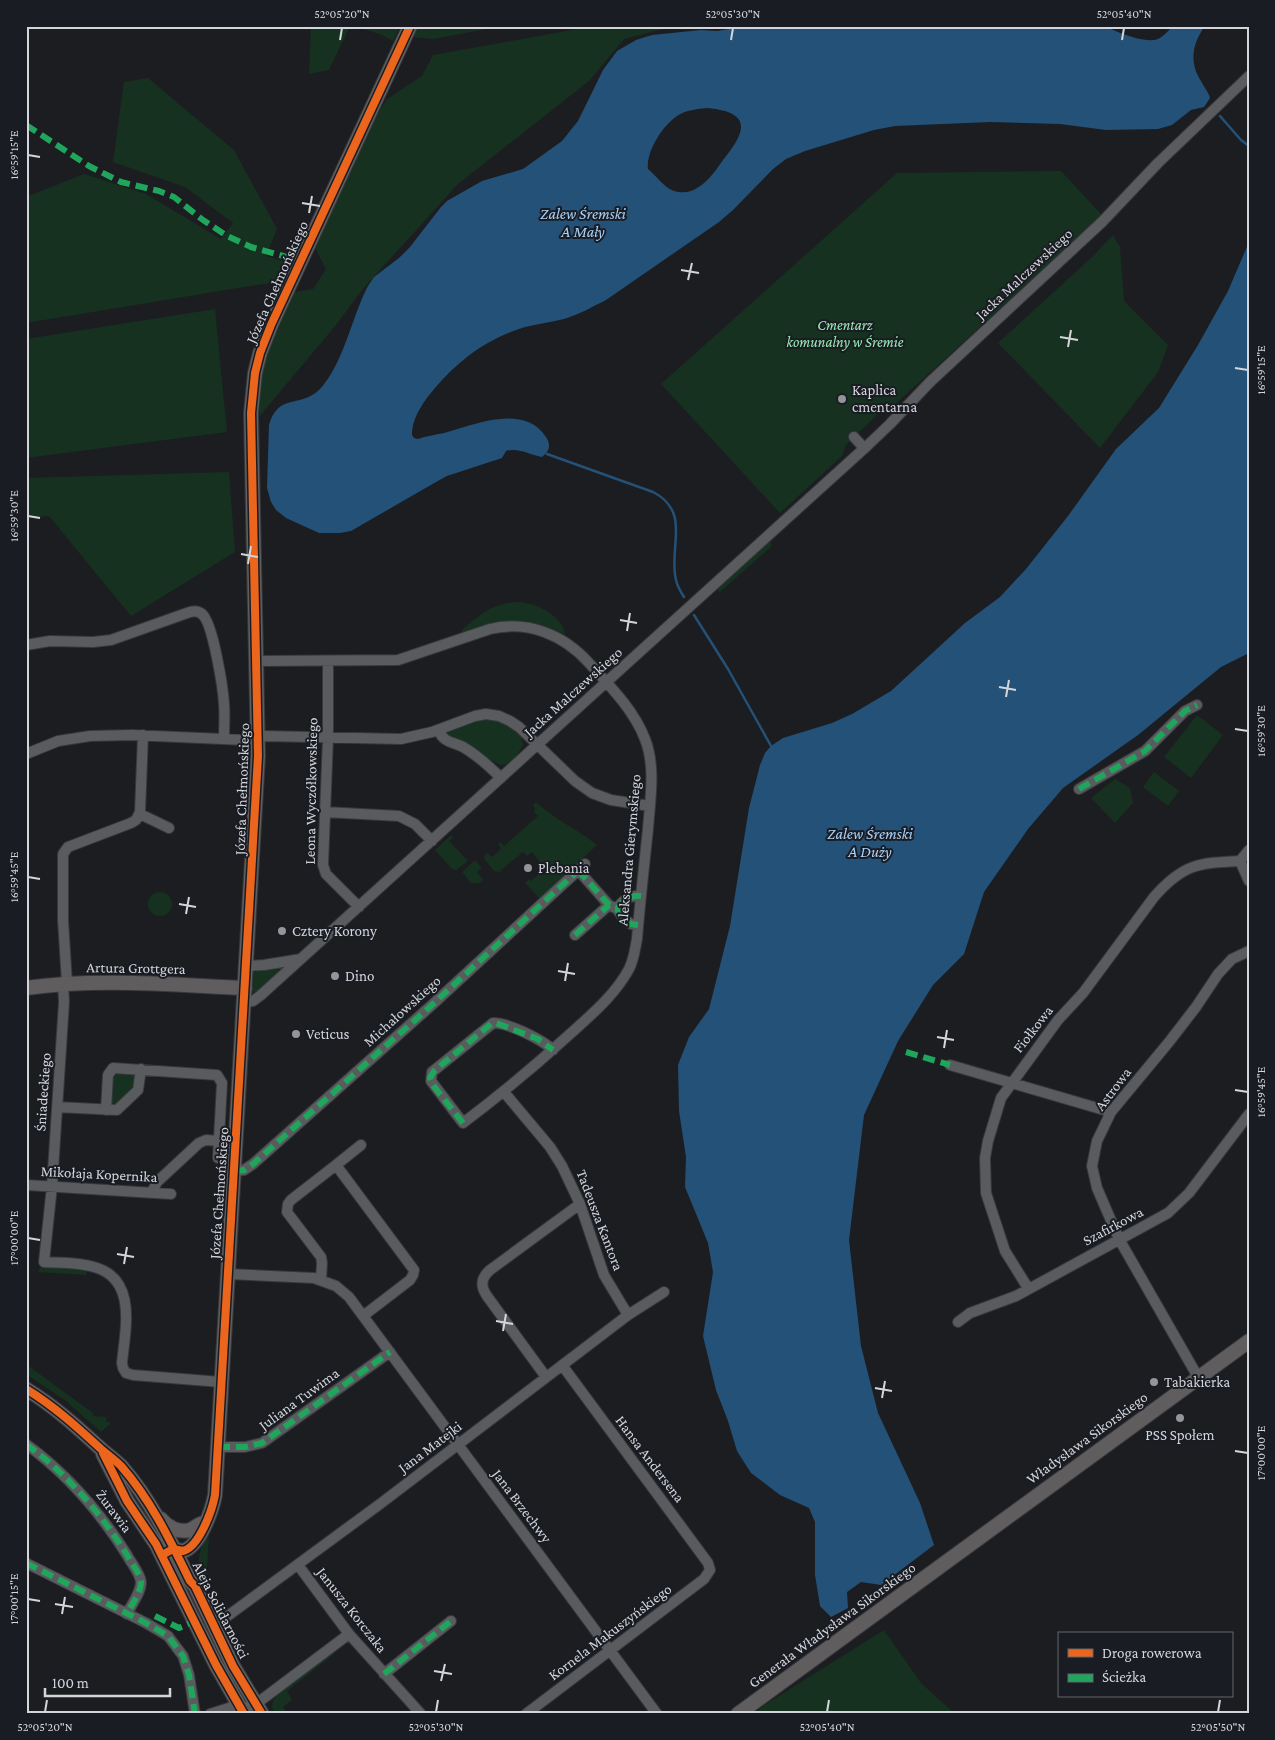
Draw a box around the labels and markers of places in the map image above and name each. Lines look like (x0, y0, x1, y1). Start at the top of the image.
place label: Kaplica cmentarna (852, 382, 917, 415)
marker: Kaplica cmentarna (836, 393, 848, 405)
place label: Plebania (538, 860, 590, 876)
marker: Plebania (522, 862, 534, 874)
place label: Cztery Korony (292, 923, 377, 940)
marker: Cztery Korony (276, 925, 288, 937)
place label: Dino (345, 968, 374, 984)
marker: Dino (329, 970, 341, 982)
place label: Veticus (306, 1026, 350, 1042)
marker: Veticus (290, 1028, 302, 1040)
place label: Tabakierka (1164, 1374, 1230, 1390)
marker: Tabakierka (1148, 1376, 1160, 1388)
marker: PSS Społem (1174, 1412, 1186, 1424)
place label: PSS Społem (1145, 1427, 1215, 1444)

